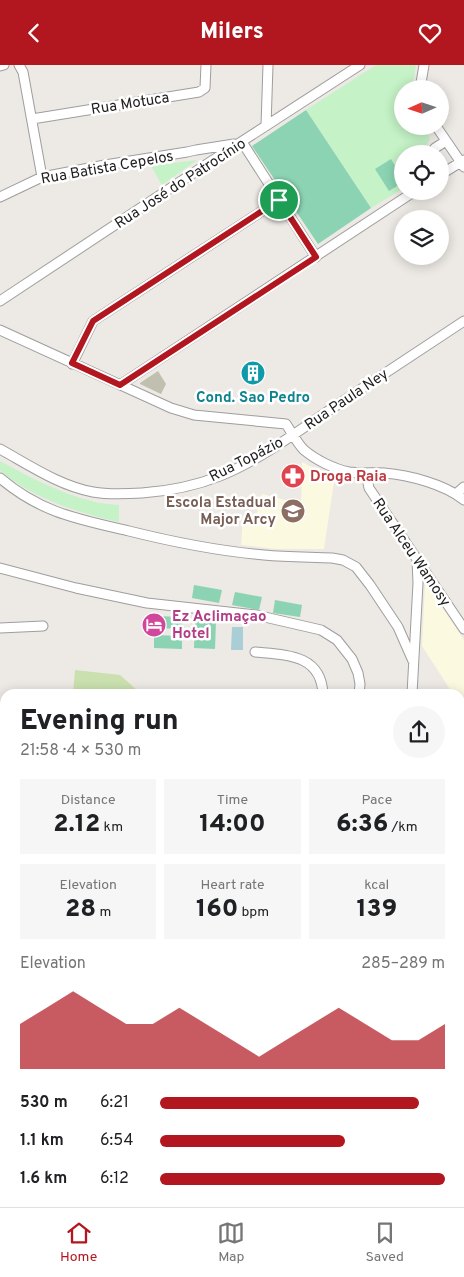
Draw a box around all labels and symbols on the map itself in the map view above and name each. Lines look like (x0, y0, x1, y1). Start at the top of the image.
north arrow (394, 80, 449, 135)
street label: Rua Motuca (90, 89, 171, 120)
street label: Rua José do Patrocínio (112, 135, 250, 234)
street label: Rua Batista Cepelos (39, 147, 175, 189)
pin (258, 179, 300, 221)
building icon: Cond. Sao Pedro (240, 360, 266, 386)
street label: Rua Paula Ney (301, 365, 392, 435)
place label: Cond. Sao Pedro (196, 389, 310, 408)
street label: Rua Topázio (206, 433, 287, 487)
pharmacy icon: Droga Raia (280, 463, 306, 489)
place label: Droga Raia (310, 468, 387, 487)
place label: Escola Estadual Major Arcy (166, 494, 276, 530)
street label: Rua Alceu Wamosy (367, 495, 454, 611)
school or university icon: Escola Estadual Major Arcy (280, 498, 306, 524)
place label: Ez Aclimaçao Hotel (172, 608, 267, 644)
hotel icon: Ez Aclimaçao Hotel (141, 612, 167, 638)

